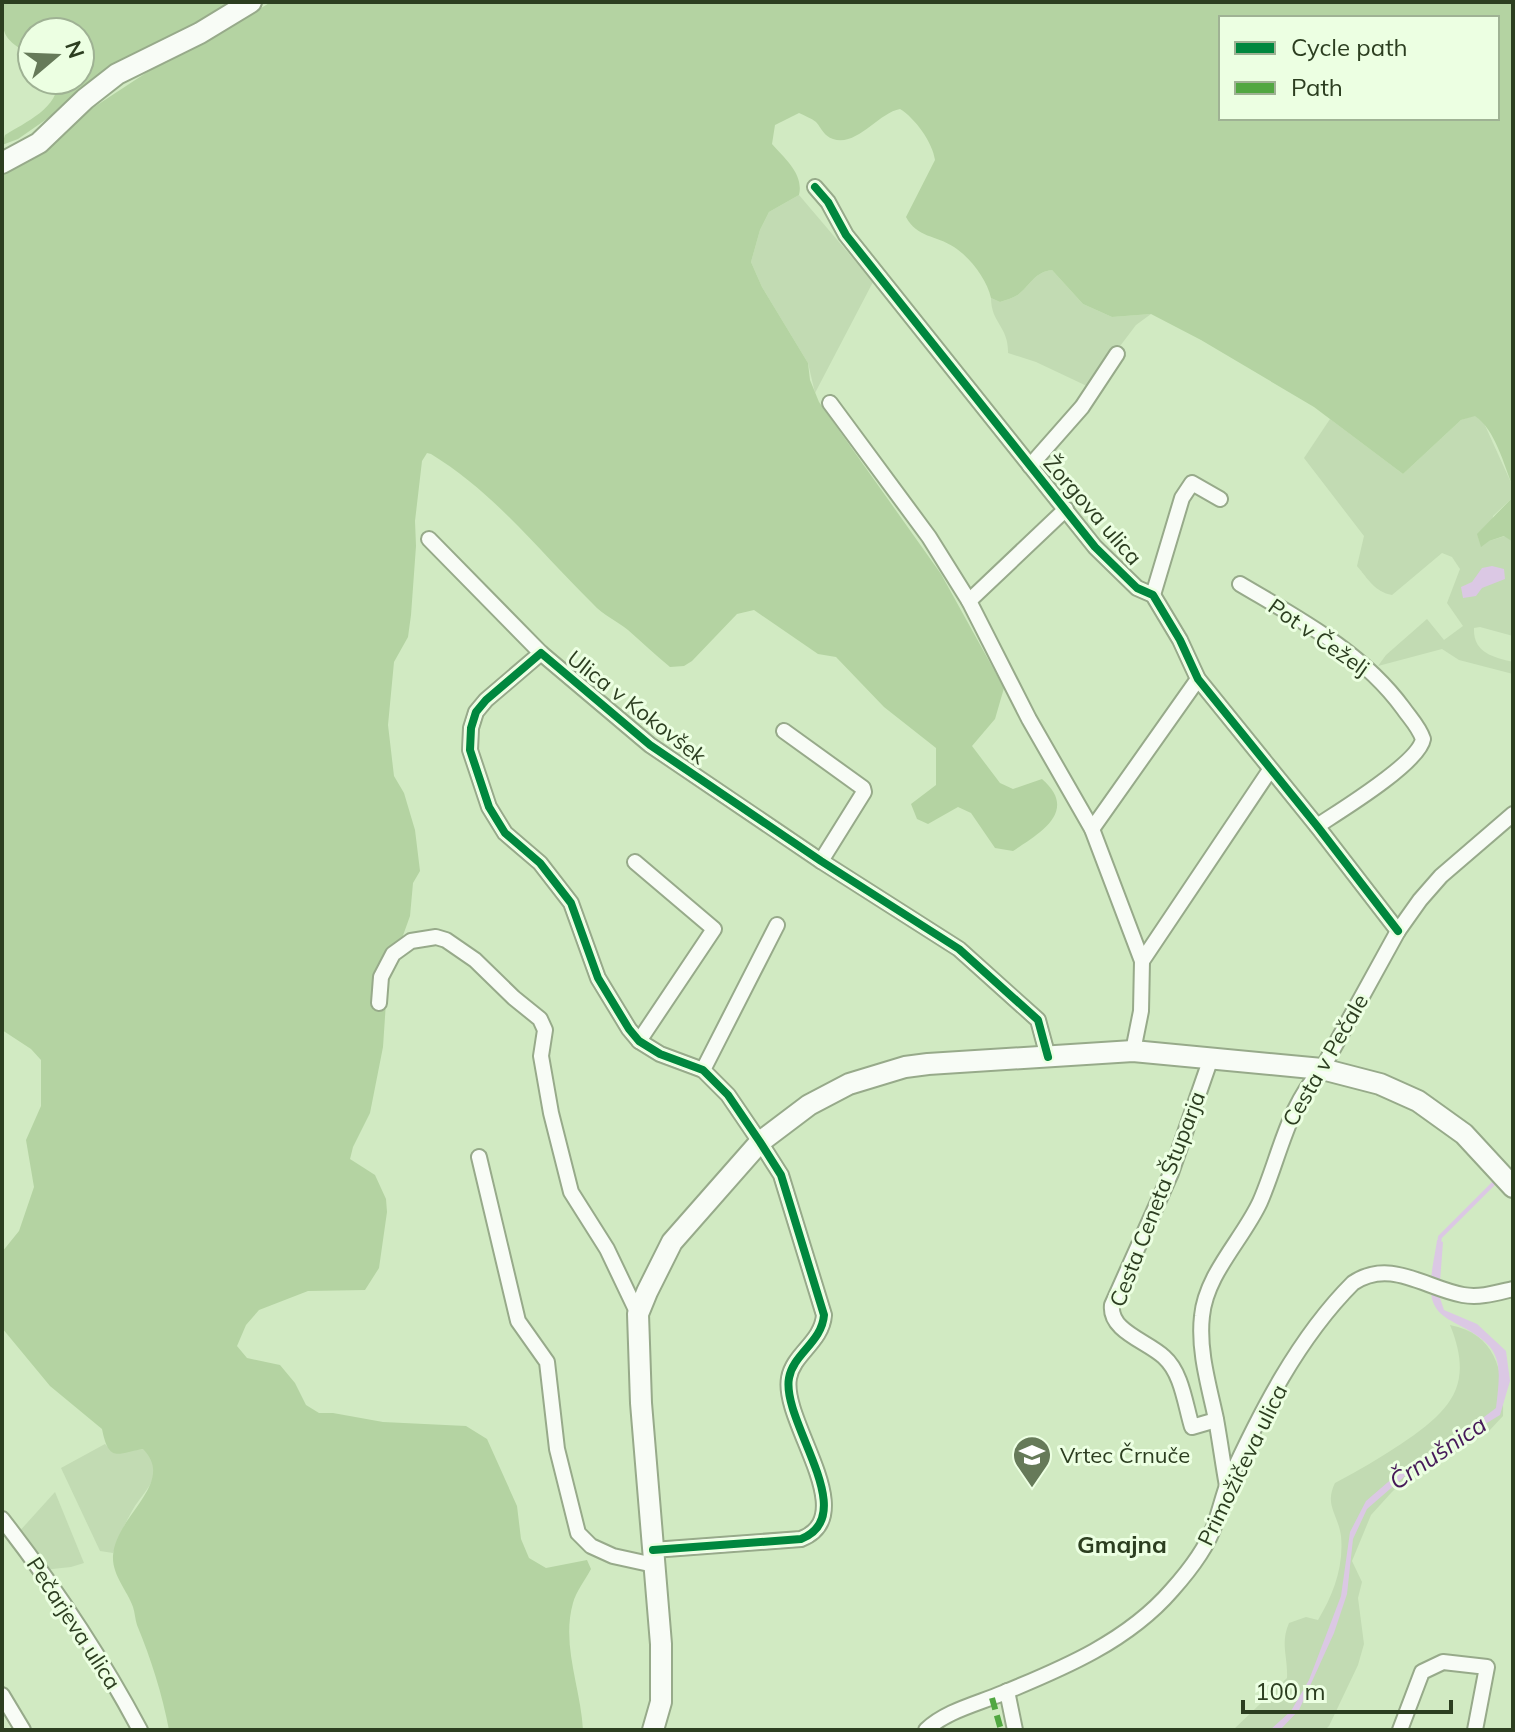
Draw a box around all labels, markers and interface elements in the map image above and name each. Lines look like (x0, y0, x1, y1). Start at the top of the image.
north arrow (16, 16, 96, 96)
legend (1219, 16, 1499, 120)
text: Cycle path (1291, 32, 1408, 62)
text: N (59, 37, 91, 62)
text: Path (1291, 72, 1343, 102)
street label: Žorgova ulica (1038, 449, 1148, 571)
street label: Pot v Čeželj (1263, 592, 1375, 682)
street label: Ulica v Kokovšek (562, 644, 713, 770)
street label: Cesta v Pečale (1276, 989, 1374, 1131)
street label: Cesta Ceneta Štuparja (1103, 1087, 1211, 1311)
street label: Primožičeva ulica (1191, 1380, 1293, 1550)
water label: Črnušnica (1383, 1409, 1492, 1496)
school or university icon: Vrtec Črnuče (1011, 1434, 1053, 1489)
place label: Vrtec Črnuče (1060, 1441, 1190, 1469)
district label: Gmajna (1077, 1529, 1167, 1559)
street label: Pečarjeva ulica (21, 1551, 127, 1695)
scale bar (1243, 1664, 1451, 1714)
text: 100 m (1255, 1676, 1326, 1706)

